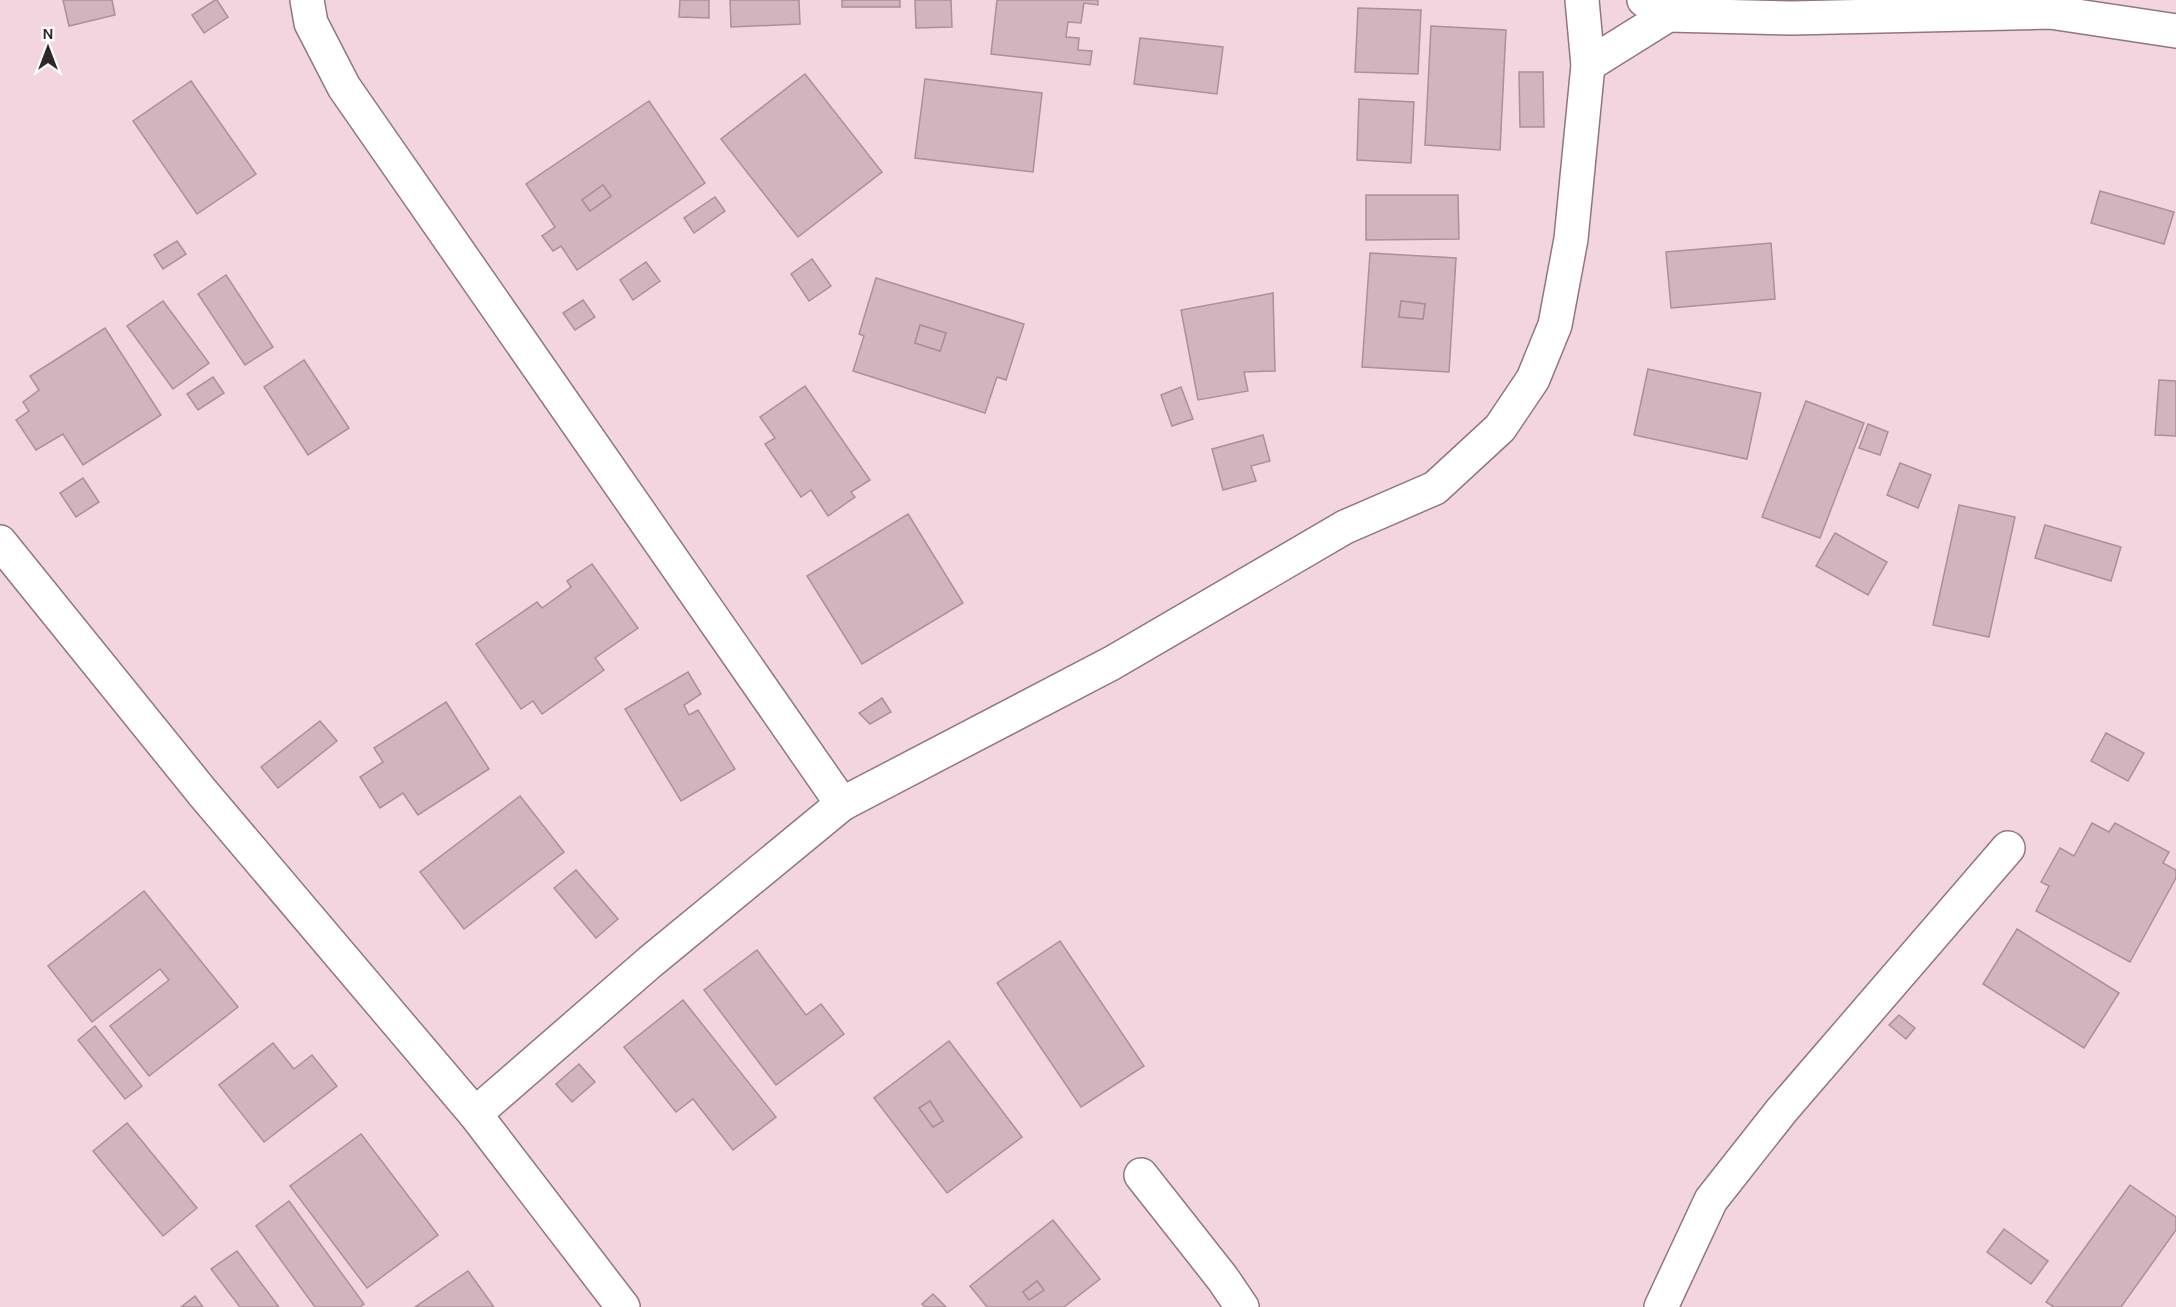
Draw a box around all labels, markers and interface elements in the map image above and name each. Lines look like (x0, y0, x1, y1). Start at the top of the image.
north arrow (18, 18, 78, 78)
text: N (42, 24, 54, 43)

